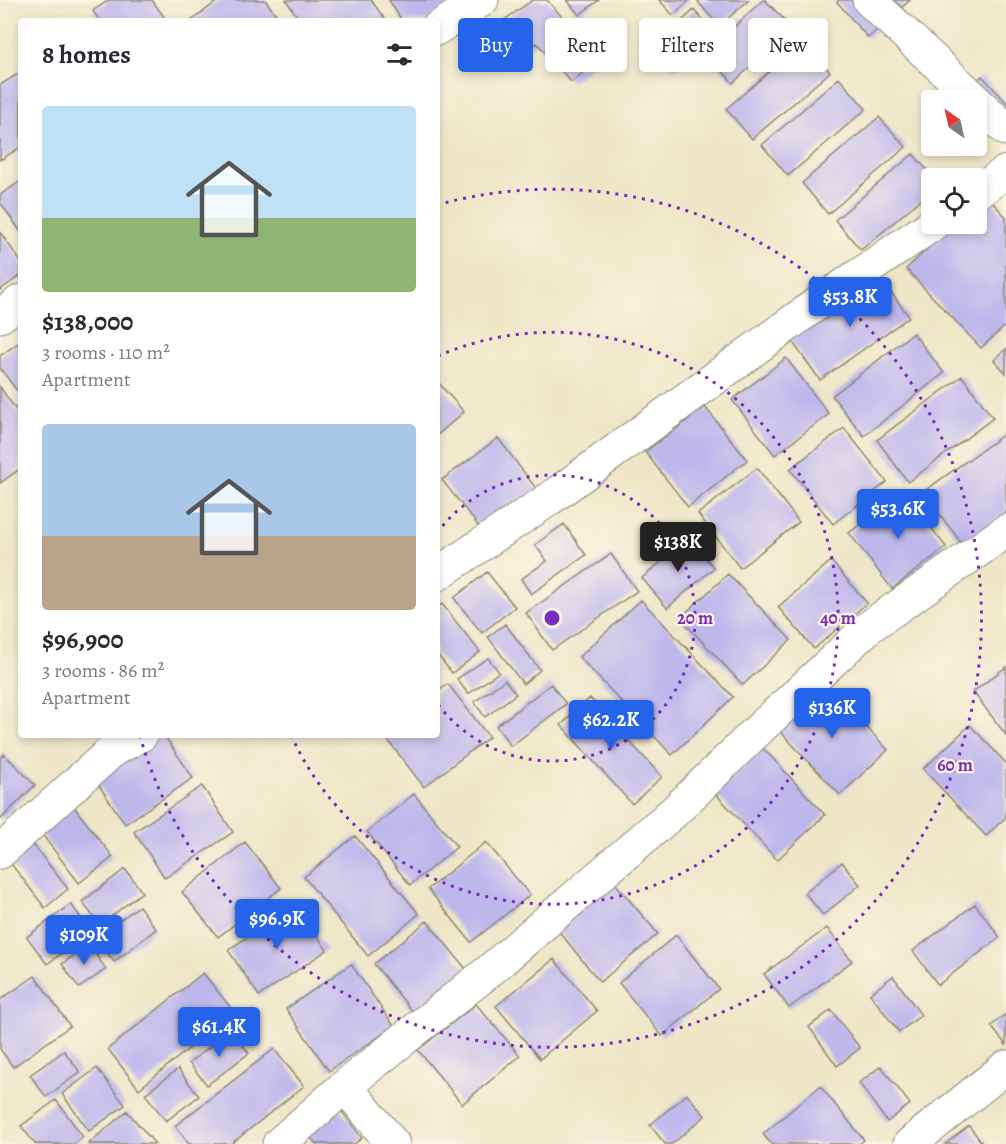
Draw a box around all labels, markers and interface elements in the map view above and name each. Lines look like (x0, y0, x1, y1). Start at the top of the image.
chip: Buy (458, 18, 533, 72)
chip: Rent (545, 18, 627, 72)
chip: Filters (639, 18, 736, 72)
chip: New (748, 18, 828, 72)
text: 8 homes (42, 37, 131, 72)
icon: filters (383, 38, 416, 71)
north arrow (921, 90, 987, 156)
map controls (921, 90, 987, 234)
icon: home (175, 145, 283, 253)
button: locate (921, 168, 987, 234)
pin: $53.8K (801, 277, 899, 328)
text: $53.8K (823, 283, 877, 310)
text: $138,000 (42, 304, 133, 339)
text: 3 rooms · 110 m² (42, 339, 170, 366)
text: Apartment (42, 366, 131, 393)
icon: home (175, 463, 283, 571)
pin: $53.6K (849, 489, 947, 540)
text: $53.6K (871, 495, 925, 522)
pin: $138K (636, 522, 720, 573)
text: $138K (654, 528, 702, 555)
text: 20 m (677, 606, 713, 630)
text: 40 m (820, 606, 856, 630)
centre of rings (542, 608, 562, 628)
text: $96,900 (42, 622, 123, 657)
text: 3 rooms · 86 m² (42, 657, 164, 684)
text: Apartment (42, 684, 131, 711)
pin: $136K (790, 688, 874, 739)
text: $136K (808, 694, 856, 721)
pin: $62.2K (562, 700, 660, 751)
text: $62.2K (583, 706, 639, 733)
text: 60 m (937, 753, 973, 777)
pin: $96.9K (228, 899, 326, 950)
text: $96.9K (249, 905, 305, 932)
pin: $109K (42, 915, 126, 966)
text: $109K (60, 921, 108, 948)
pin: $61.4K (170, 1007, 268, 1058)
text: $61.4K (192, 1013, 246, 1040)

